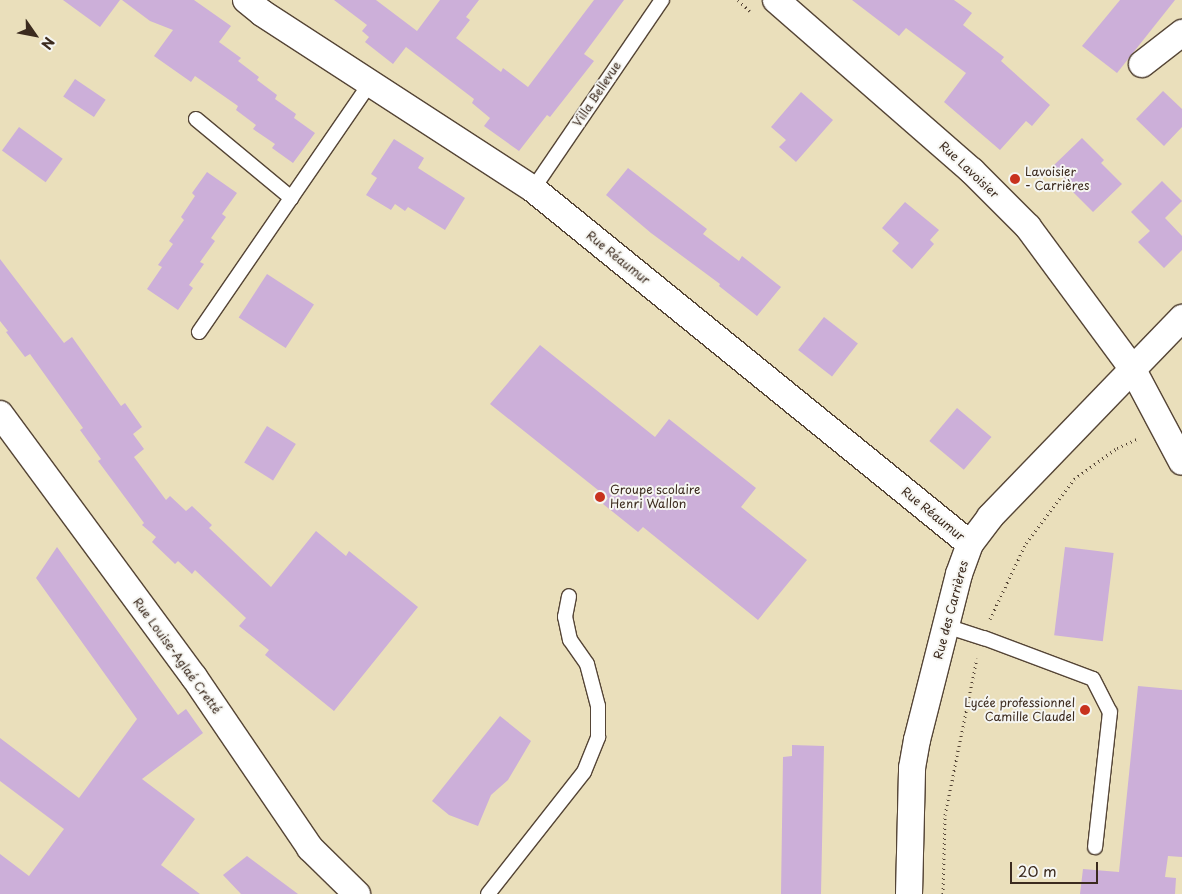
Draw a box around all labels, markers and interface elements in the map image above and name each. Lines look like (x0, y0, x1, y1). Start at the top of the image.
north arrow (10, 10, 60, 60)
text: N (36, 33, 60, 54)
street label: Villa Bellevue (569, 58, 625, 130)
street label: Rue Lavoisier (936, 138, 1002, 202)
place label: Lavoisier - Carrières (1025, 165, 1088, 193)
marker: Lavoisier - Carrières (1009, 173, 1021, 185)
street label: Rue Réaumur (583, 228, 653, 288)
place label: Groupe scolaire Henri Wallon (610, 483, 700, 511)
street label: Rue Réaumur (898, 484, 968, 544)
marker: Groupe scolaire Henri Wallon (594, 491, 606, 503)
street label: Rue des Carrières (931, 559, 971, 661)
street label: Rue Louise-Aglaé Cretté (130, 595, 224, 717)
place label: Lycée professionnel Camille Claudel (963, 696, 1075, 724)
marker: Lycée professionnel Camille Claudel (1079, 704, 1091, 716)
scale bar (1012, 852, 1100, 884)
text: 20 m (1018, 859, 1057, 882)

